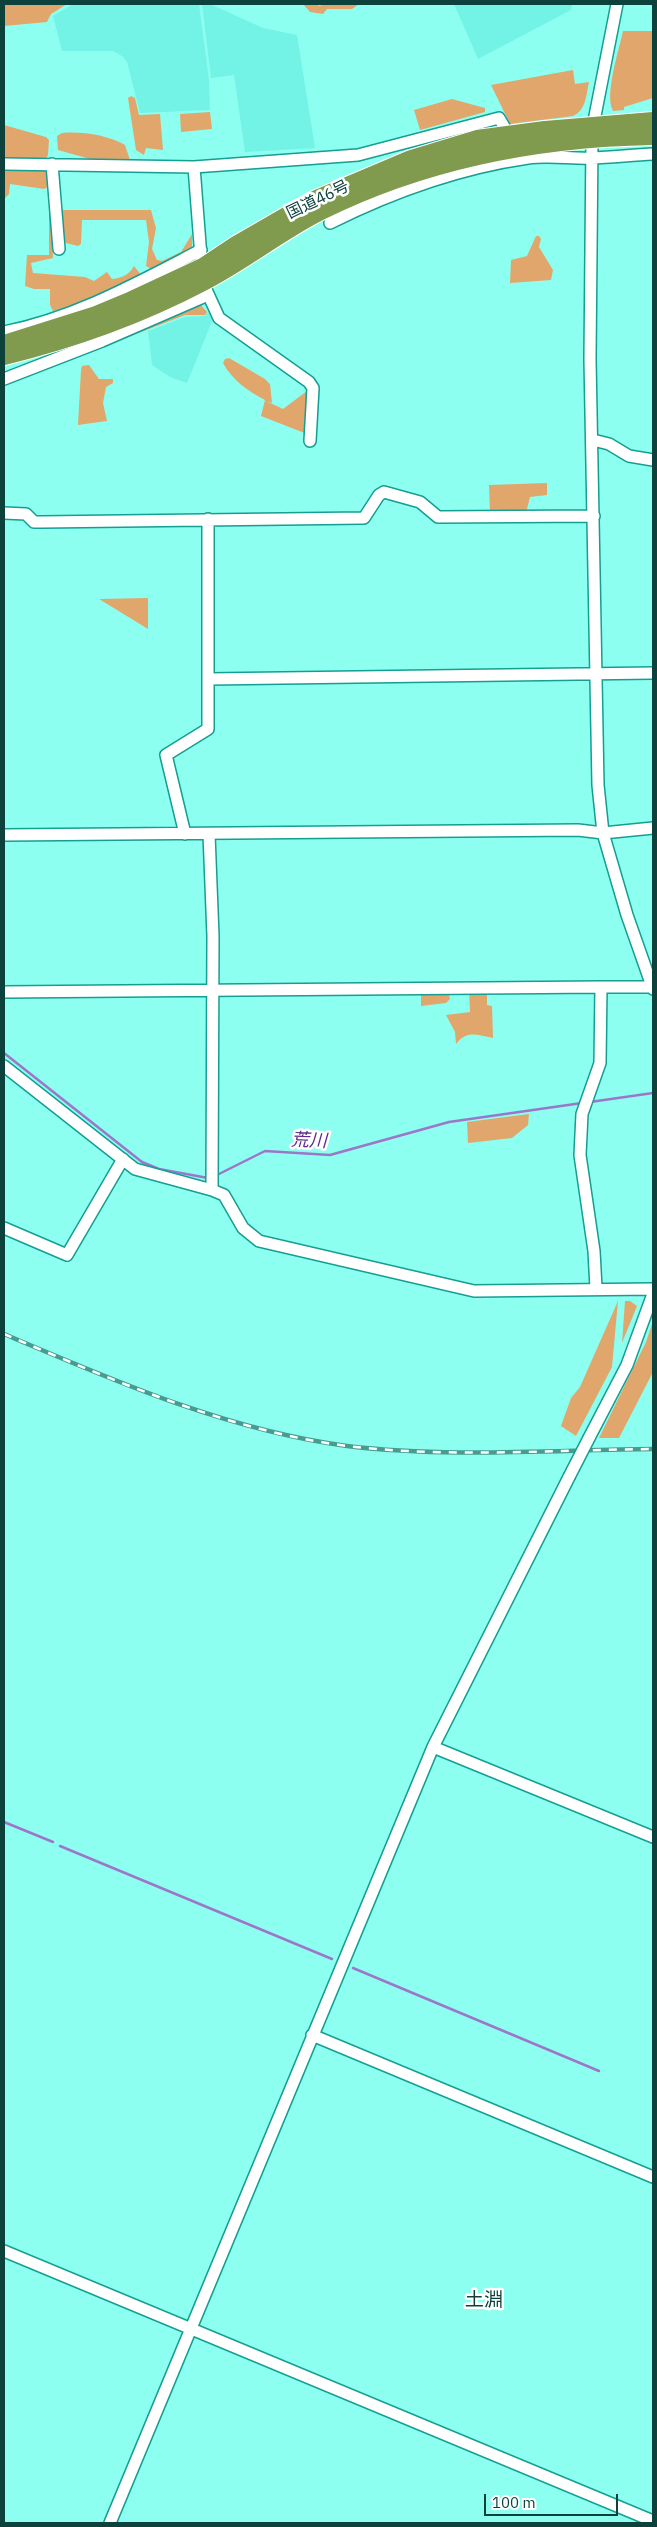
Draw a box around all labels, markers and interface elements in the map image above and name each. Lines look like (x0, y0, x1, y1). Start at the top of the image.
street label: 国道46号 (284, 177, 352, 223)
water label: 荒川 (291, 1130, 327, 1152)
district label: 土淵 (465, 2290, 503, 2312)
scale bar (487, 2484, 621, 2516)
text: 100 m (492, 2493, 536, 2512)

